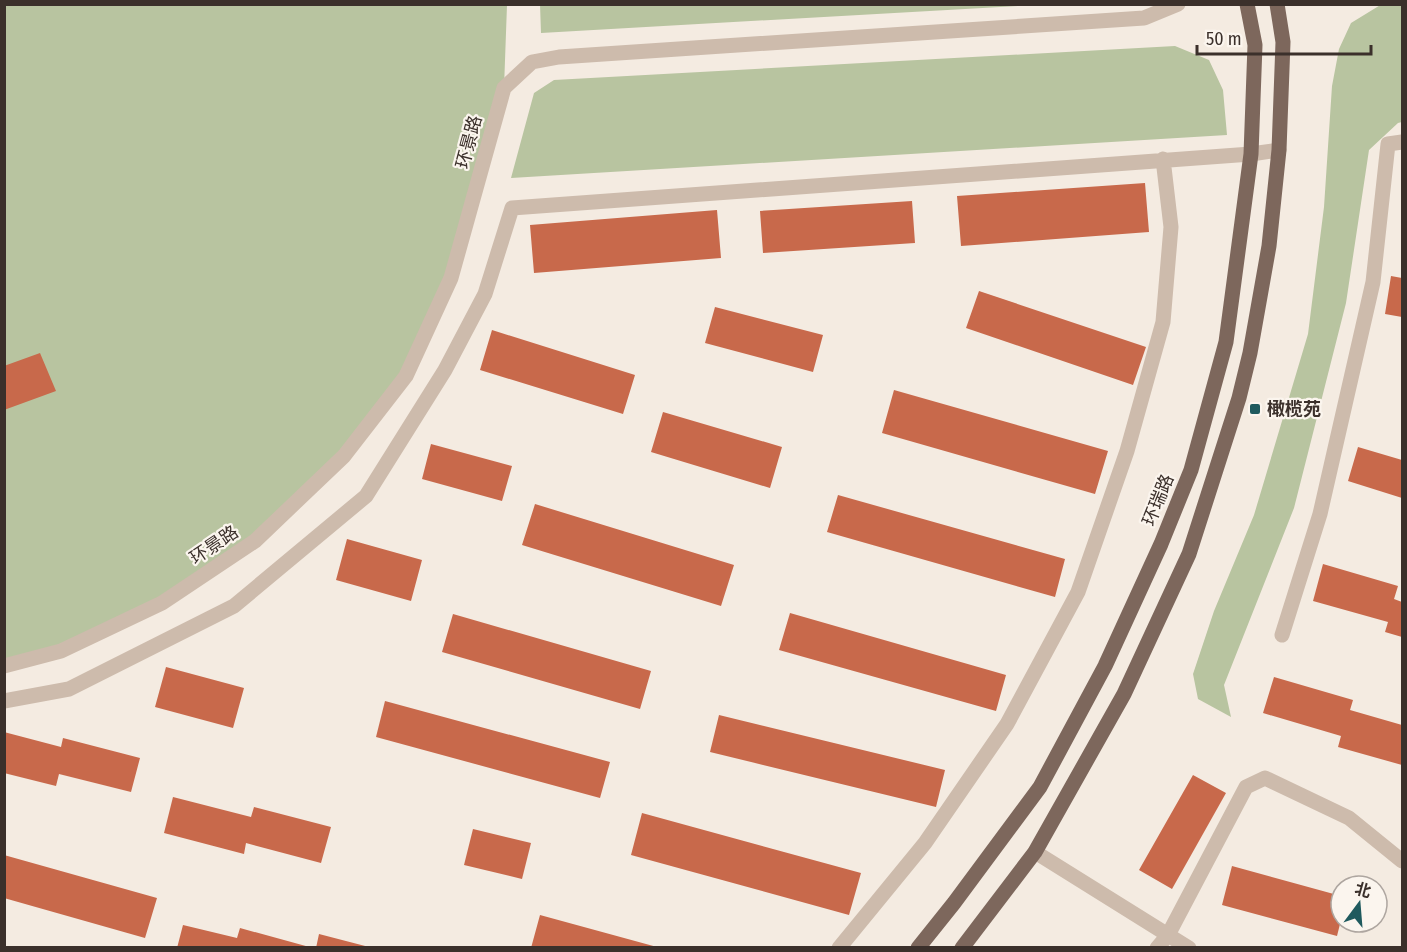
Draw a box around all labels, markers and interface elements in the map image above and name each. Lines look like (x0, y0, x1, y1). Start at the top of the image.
scale bar (1197, 18, 1371, 56)
text: 50 m (1206, 28, 1242, 50)
street label: 环景路 (451, 113, 487, 171)
place label: 橄榄苑 (1267, 398, 1321, 420)
marker: 橄榄苑 (1248, 402, 1262, 416)
street label: 环瑞路 (1138, 471, 1178, 529)
street label: 环景路 (185, 521, 243, 569)
north arrow (1329, 874, 1389, 934)
text: 北 (1353, 879, 1373, 901)

